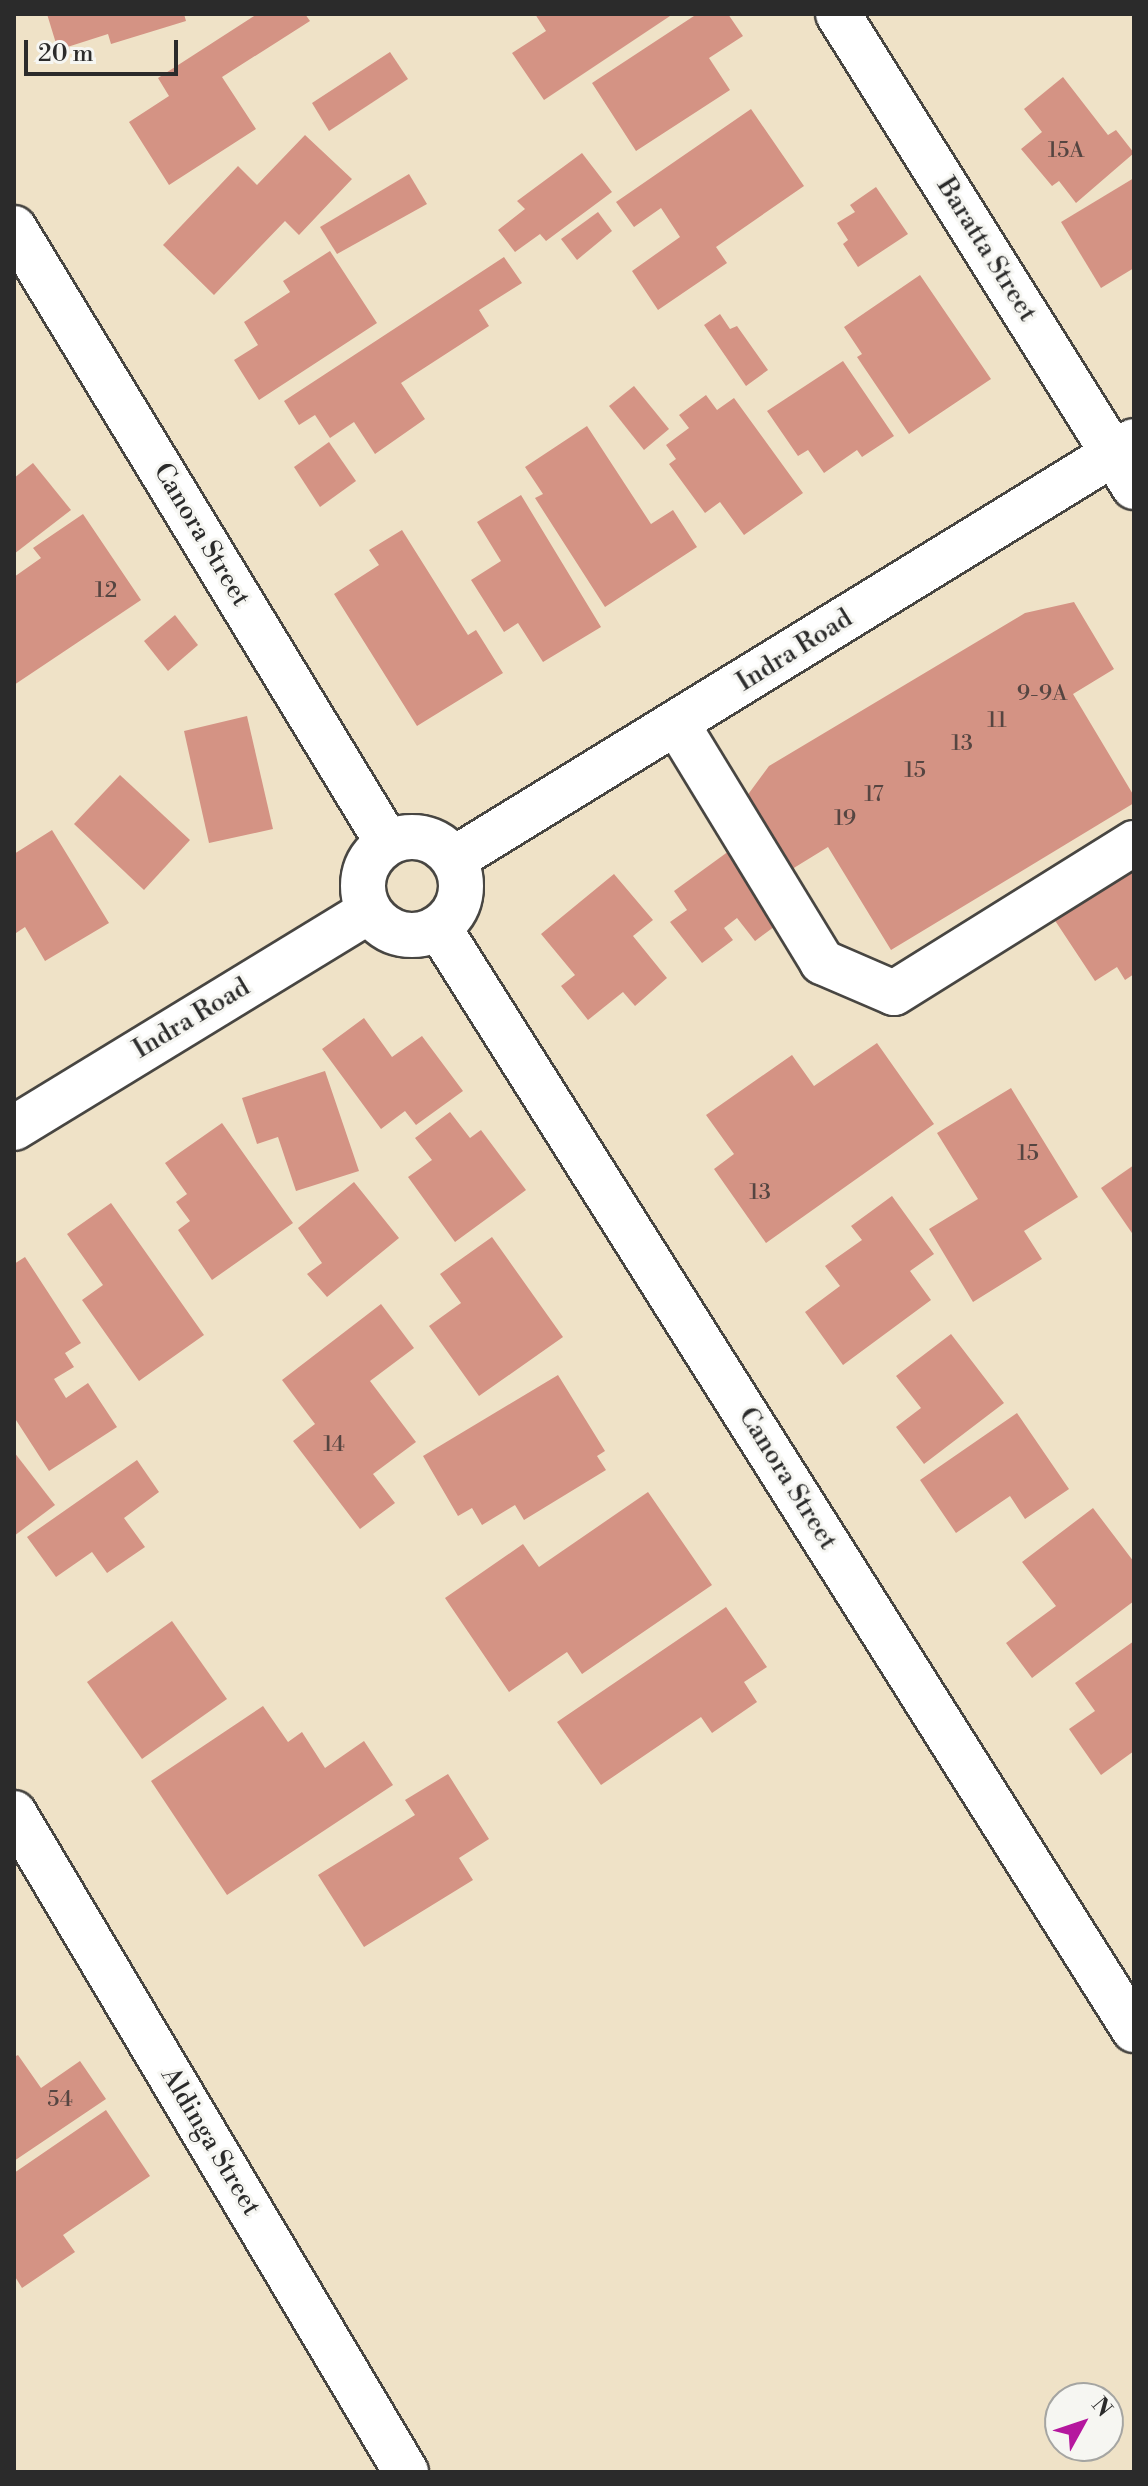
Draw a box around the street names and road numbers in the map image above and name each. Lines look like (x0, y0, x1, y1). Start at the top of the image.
street label: Baratta Street (929, 172, 1043, 328)
street label: Canora Street (146, 458, 256, 612)
street label: Indra Road (732, 603, 858, 699)
street label: Indra Road (128, 972, 256, 1066)
street label: Canora Street (731, 1402, 843, 1556)
street label: Aldinga Street (154, 2062, 266, 2222)

